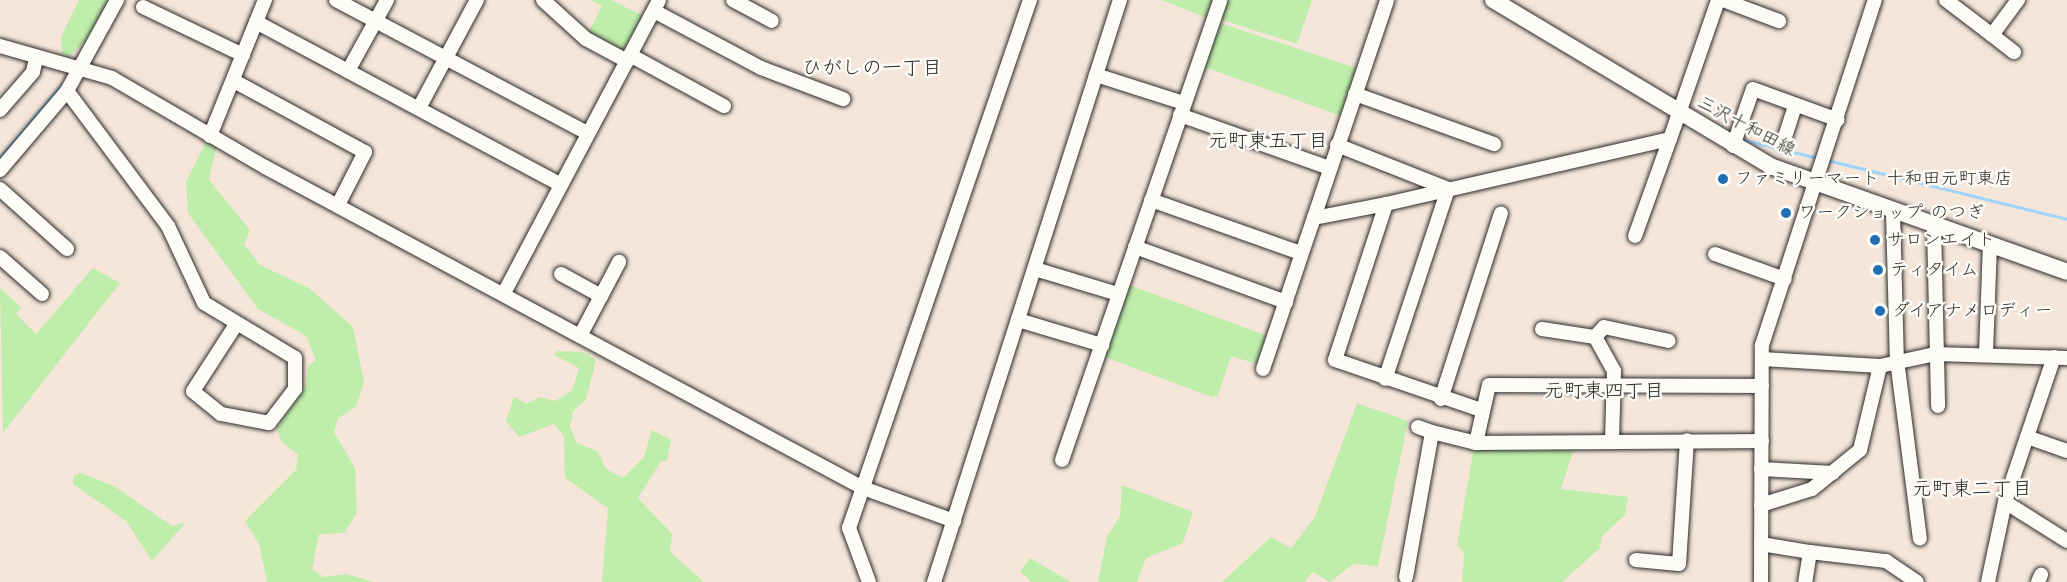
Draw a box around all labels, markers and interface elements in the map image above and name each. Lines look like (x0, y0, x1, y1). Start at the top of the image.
district label: ひがしの一丁目 (802, 56, 942, 80)
street label: 三沢十和田線 (1693, 92, 1799, 162)
district label: 元町東五丁目 (1208, 129, 1328, 153)
place label: ファミリーマート 十和田元町東店 (1735, 168, 2012, 190)
marker: ファミリーマート 十和田元町東店 (1716, 172, 1730, 186)
place label: ワークショップ のつぎ (1798, 202, 1985, 224)
marker: ワークショップ のつぎ (1779, 206, 1793, 220)
place label: サロンエイト (1887, 229, 1995, 251)
marker: サロンエイト (1868, 233, 1882, 247)
place label: ティタイム (1890, 259, 1980, 281)
marker: ティタイム (1871, 263, 1885, 277)
place label: ダイアナメロディー (1892, 300, 2054, 322)
marker: ダイアナメロディー (1873, 304, 1887, 318)
district label: 元町東四丁目 (1544, 379, 1664, 403)
district label: 元町東二丁目 (1912, 477, 2032, 501)

